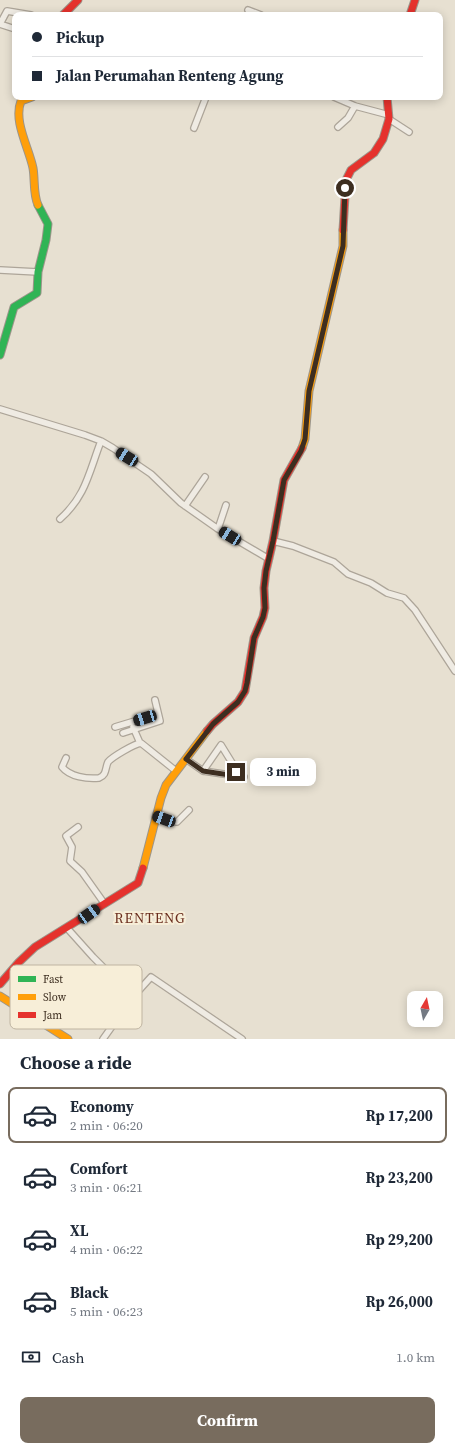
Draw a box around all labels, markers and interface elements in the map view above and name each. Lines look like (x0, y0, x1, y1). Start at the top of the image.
text: Pickup (56, 27, 104, 48)
text: Jalan Perumahan Renteng Agung (56, 65, 283, 86)
route start (336, 179, 354, 197)
car (114, 446, 140, 468)
car (217, 525, 243, 547)
car (132, 709, 158, 727)
callout: 3 min (250, 758, 316, 786)
route end (227, 763, 245, 781)
text: 3 min (266, 763, 300, 780)
car (151, 809, 177, 829)
car (76, 902, 102, 926)
district label: RENTENG (114, 908, 186, 928)
legend (10, 965, 142, 1029)
text: Fast (43, 972, 63, 987)
text: Slow (43, 990, 67, 1005)
north arrow (407, 991, 443, 1027)
map controls (407, 991, 443, 1027)
text: Jam (42, 1008, 62, 1023)
text: Choose a ride (20, 1050, 132, 1075)
text: Economy (70, 1096, 134, 1117)
icon: car (22, 1097, 58, 1133)
text: Rp 17,200 (365, 1105, 433, 1126)
text: 2 min · 06:20 (70, 1117, 143, 1134)
text: Comfort (70, 1158, 128, 1179)
icon: car (22, 1159, 58, 1195)
text: Rp 23,200 (365, 1167, 433, 1188)
text: 3 min · 06:21 (70, 1179, 143, 1196)
text: XL (70, 1220, 89, 1241)
icon: car (22, 1221, 58, 1257)
text: Rp 29,200 (365, 1229, 433, 1250)
text: 4 min · 06:22 (70, 1241, 143, 1258)
text: Black (70, 1282, 109, 1303)
icon: car (22, 1283, 58, 1319)
text: Rp 26,000 (365, 1291, 433, 1312)
text: 5 min · 06:23 (70, 1303, 143, 1320)
icon: cash (20, 1346, 42, 1368)
text: Cash (52, 1347, 84, 1368)
text: 1.0 km (396, 1349, 435, 1366)
button: Confirm (20, 1397, 435, 1443)

